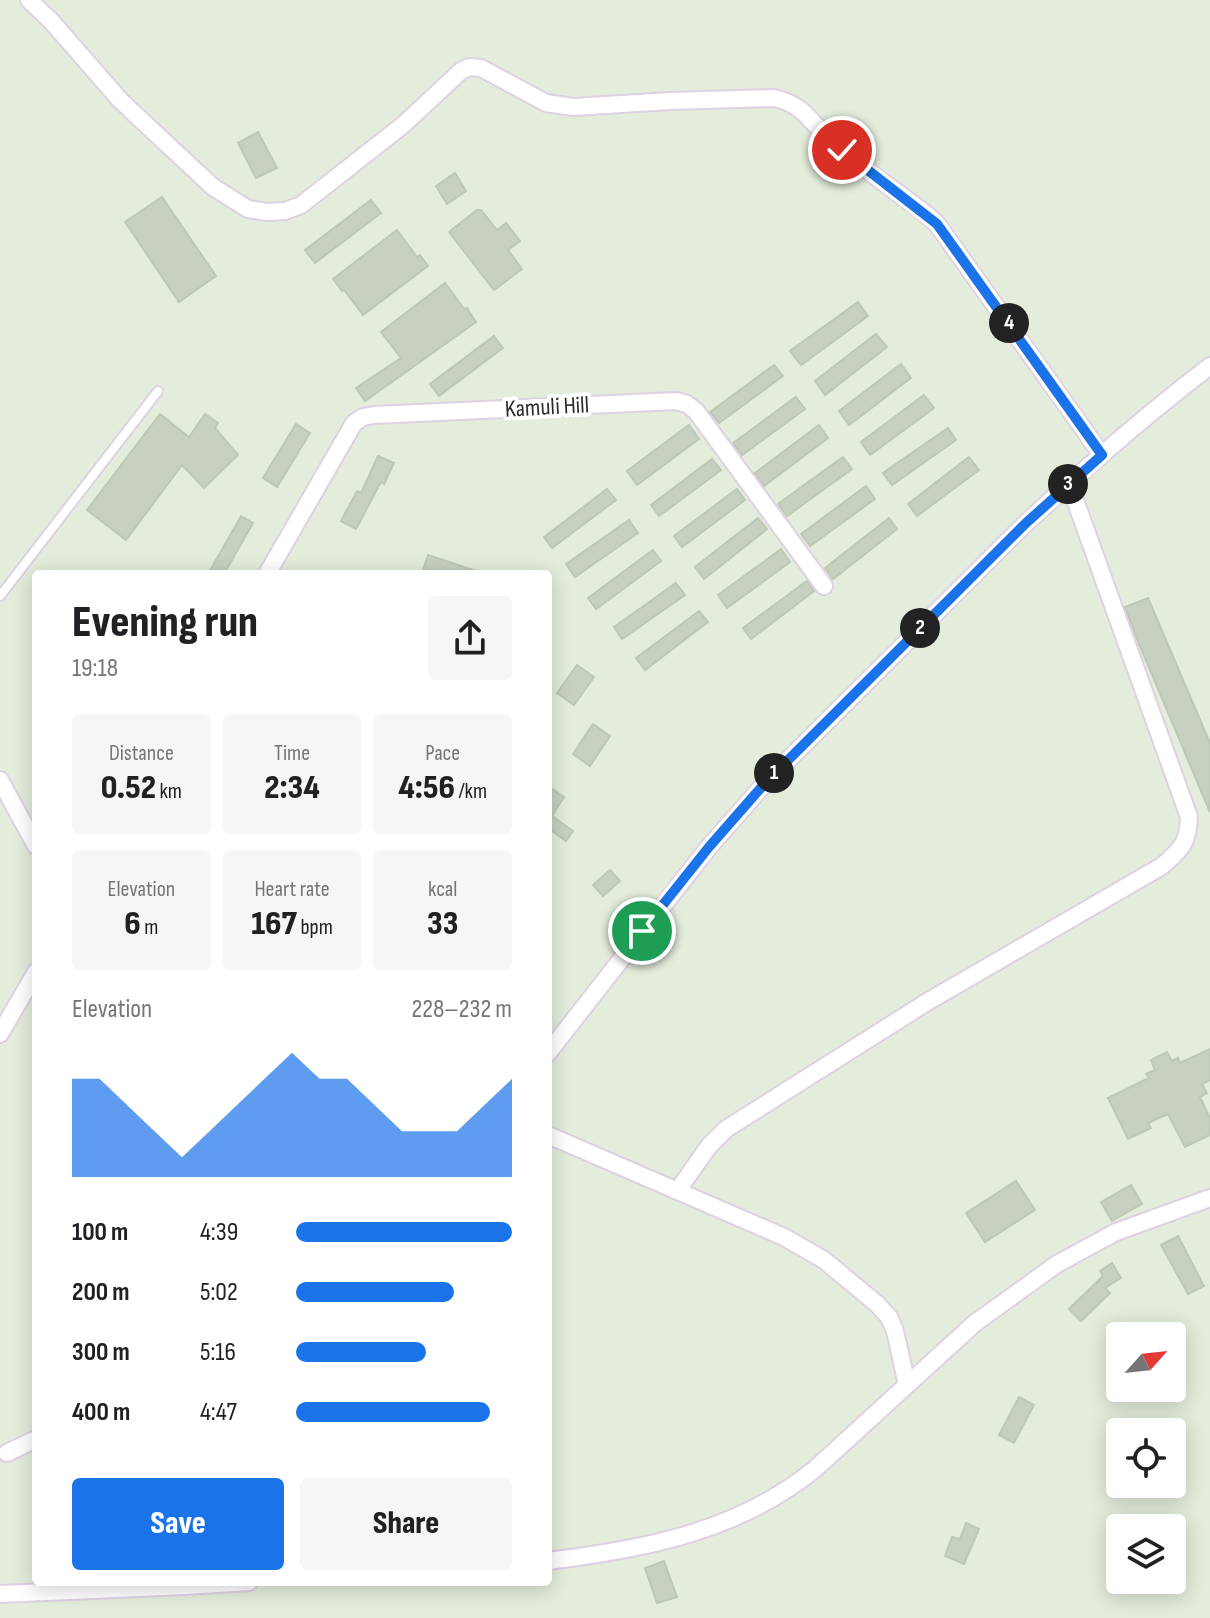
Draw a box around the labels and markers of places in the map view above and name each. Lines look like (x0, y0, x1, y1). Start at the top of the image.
pin (808, 116, 876, 184)
pin: 4 (989, 303, 1029, 343)
pin: 3 (1048, 464, 1088, 504)
pin: 2 (900, 608, 940, 648)
pin: 1 (754, 753, 794, 793)
pin (608, 897, 676, 965)

